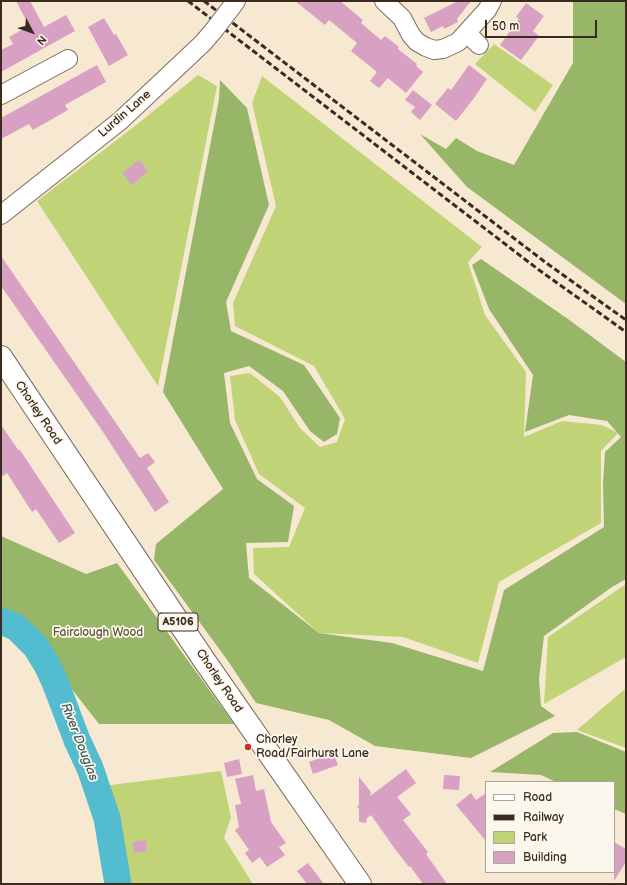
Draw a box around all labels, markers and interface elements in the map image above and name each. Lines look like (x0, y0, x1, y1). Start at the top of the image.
north arrow (12, 12, 52, 52)
scale bar (487, 12, 599, 38)
text: 50 m (492, 19, 519, 34)
text: N (34, 33, 49, 48)
street label: Lurdin Lane (96, 87, 154, 141)
street label: Chorley Road (11, 378, 65, 448)
road number: A5106 (158, 613, 198, 631)
park label: Fairclough Wood (53, 626, 143, 640)
street label: Chorley Road (192, 646, 246, 716)
water label: River Douglas (57, 701, 101, 783)
place label: Chorley Road/Fairhurst Lane (256, 733, 369, 761)
marker: Chorley Road/Fairhurst Lane (243, 742, 253, 752)
legend (485, 781, 615, 873)
text: Road (523, 790, 552, 805)
text: Railway (523, 810, 564, 825)
text: Park (523, 830, 547, 845)
text: Building (523, 850, 567, 865)

